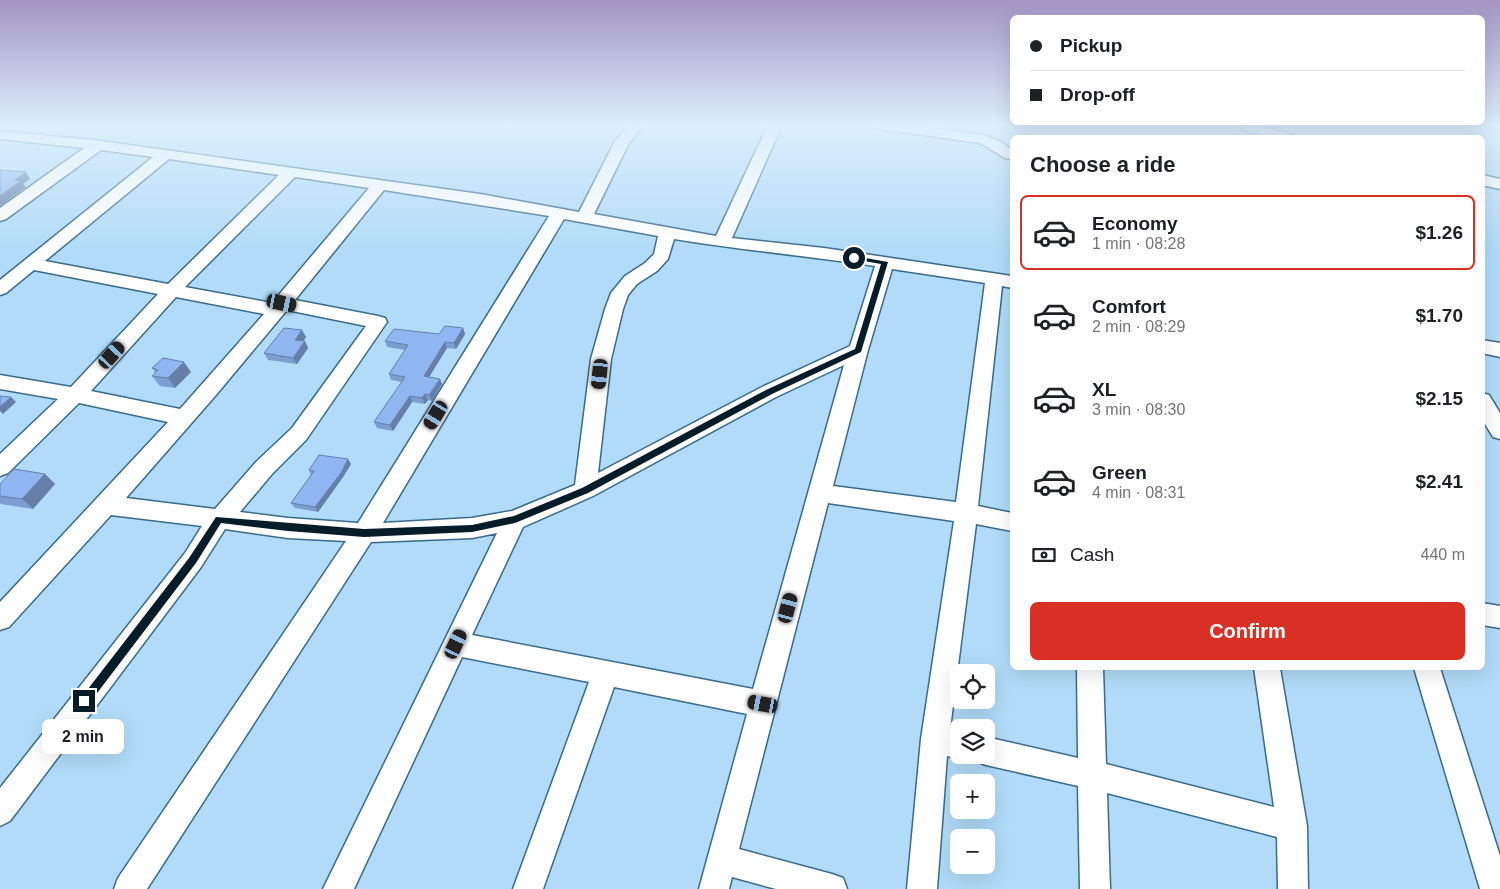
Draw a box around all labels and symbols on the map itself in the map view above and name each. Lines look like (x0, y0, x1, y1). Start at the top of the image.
route start (843, 247, 865, 269)
car (265, 293, 298, 313)
car (96, 339, 127, 371)
car (590, 358, 609, 390)
car (421, 398, 450, 432)
car (776, 592, 799, 624)
car (442, 627, 469, 661)
route end (73, 690, 95, 712)
car (746, 694, 779, 714)
callout: 2 min (43, 718, 125, 754)

